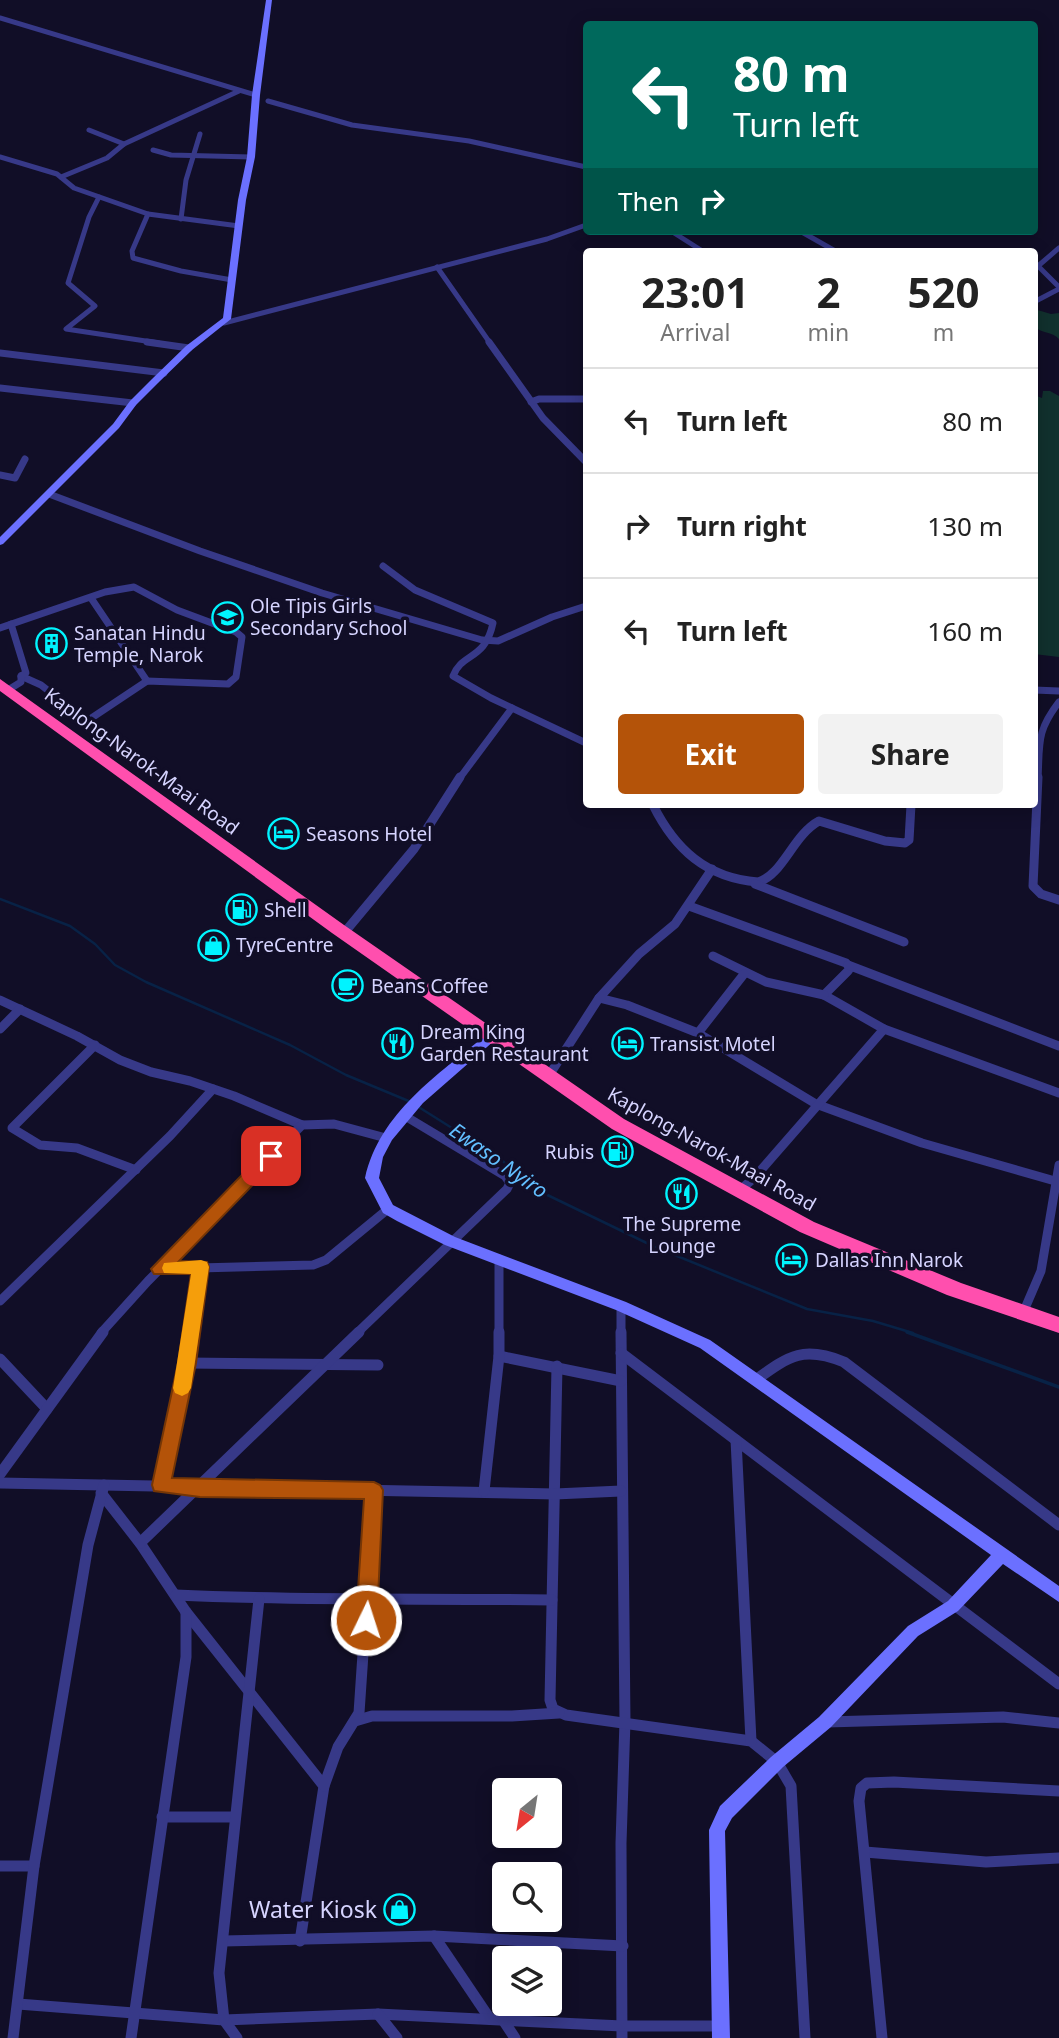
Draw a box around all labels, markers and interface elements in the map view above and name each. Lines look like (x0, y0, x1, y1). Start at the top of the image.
text: 80 m (733, 40, 850, 106)
icon: left (618, 49, 709, 140)
text: Turn left (733, 103, 859, 146)
icon: right (693, 182, 731, 220)
text: Then (618, 183, 679, 219)
text: 23:01 (641, 263, 749, 320)
text: 2 (816, 263, 840, 320)
text: 520 (908, 263, 980, 320)
text: Arrival (660, 316, 730, 348)
text: min (808, 316, 849, 348)
text: m (933, 316, 954, 348)
icon: left (618, 402, 656, 440)
text: Turn left (677, 403, 788, 439)
text: 80 m (942, 403, 1003, 439)
icon: right (618, 507, 656, 545)
text: Turn right (677, 508, 807, 544)
text: 130 m (927, 508, 1003, 544)
place label: Ole Tipis Girls Secondary School (250, 593, 408, 641)
school or university icon: Ole Tipis Girls Secondary School (210, 600, 244, 634)
icon: left (618, 612, 656, 650)
text: Turn left (677, 613, 788, 649)
text: 160 m (927, 613, 1003, 649)
place label: Sanatan Hindu Temple, Narok (74, 620, 206, 668)
building icon: Sanatan Hindu Temple, Narok (34, 627, 68, 661)
street label: Kaplong-Narok-Maai Road (40, 682, 244, 840)
button: Exit (618, 714, 804, 794)
button: Share (818, 714, 1003, 794)
hotel icon: Seasons Hotel (266, 817, 300, 851)
place label: Seasons Hotel (306, 821, 432, 847)
fuel station icon: Shell (224, 893, 258, 927)
place label: Shell (264, 897, 307, 923)
shop icon: TyreCentre (196, 928, 230, 962)
place label: TyreCentre (236, 932, 334, 958)
cafe icon: Beans Coffee (331, 969, 365, 1003)
place label: Beans Coffee (371, 973, 489, 999)
place label: Dream King Garden Restaurant (420, 1019, 589, 1067)
restaurant icon: Dream King Garden Restaurant (380, 1026, 414, 1060)
hotel icon: Transist Motel (610, 1027, 644, 1061)
place label: Transist Motel (650, 1031, 776, 1057)
street label: Kaplong-Narok-Maai Road (603, 1081, 821, 1217)
water label: Ewaso Nyiro (444, 1116, 554, 1204)
pin (241, 1126, 301, 1186)
fuel station icon: Rubis (600, 1135, 634, 1169)
icon: arrive (252, 1137, 290, 1175)
place label: Rubis (545, 1139, 594, 1165)
restaurant icon: The Supreme Lounge (665, 1176, 699, 1210)
place label: The Supreme Lounge (623, 1211, 741, 1259)
hotel icon: Dallas Inn Narok (775, 1243, 809, 1277)
place label: Dallas Inn Narok (815, 1247, 963, 1273)
position arrow (329, 1583, 403, 1657)
north arrow (492, 1778, 562, 1848)
map controls (492, 1778, 562, 2016)
button: search (492, 1862, 562, 1932)
shop icon: Water Kiosk (383, 1892, 417, 1926)
place label: Water Kiosk (249, 1893, 378, 1925)
button: layers (492, 1946, 562, 2016)

